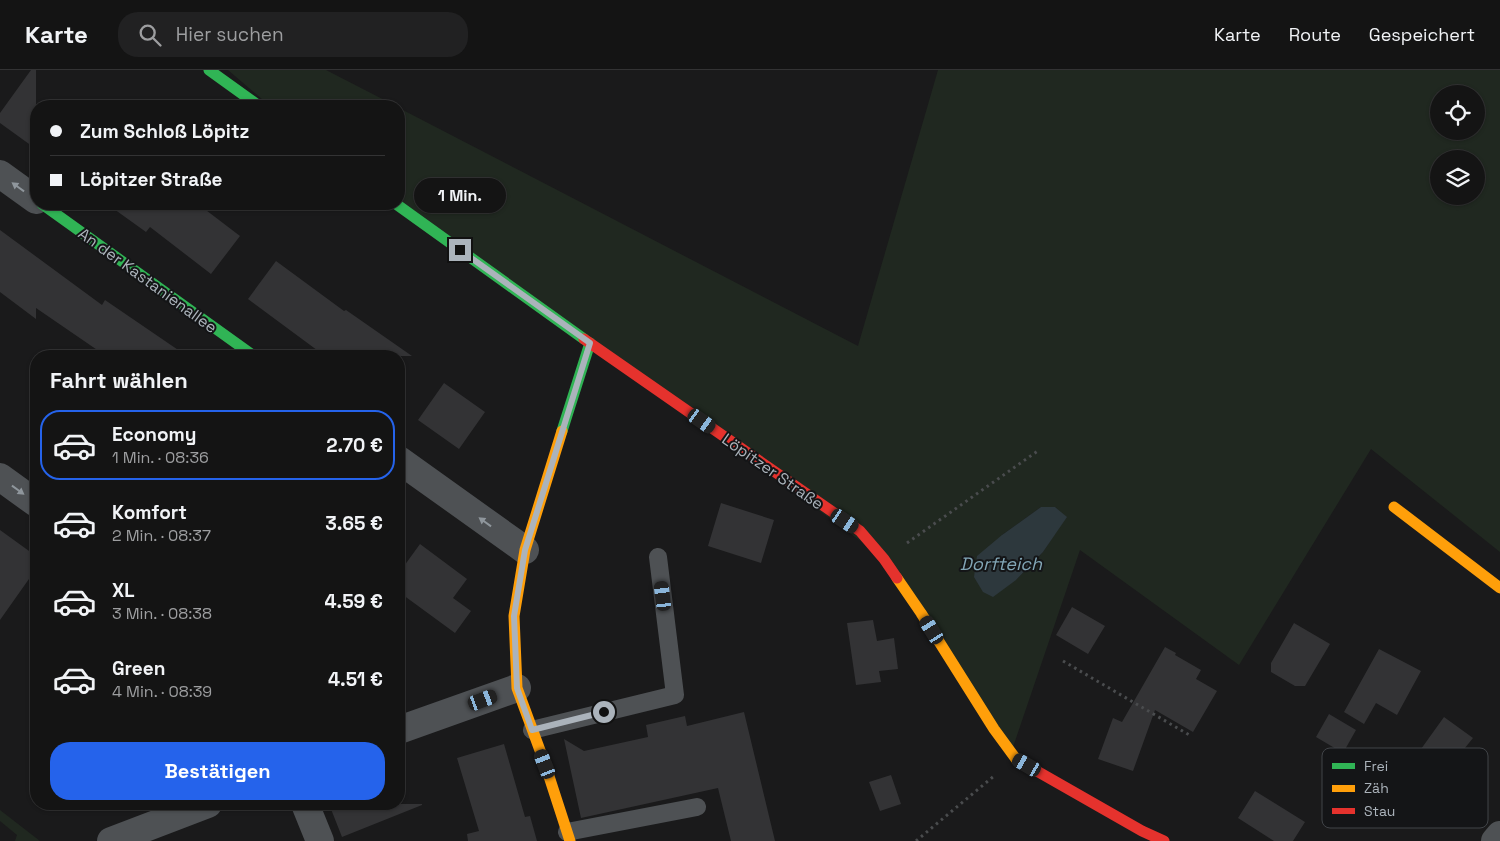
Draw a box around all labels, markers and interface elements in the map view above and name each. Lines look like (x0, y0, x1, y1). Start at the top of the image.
search box (118, 12, 468, 57)
text: Karte (25, 19, 88, 50)
icon: search (136, 21, 164, 49)
text: Hier suchen (176, 22, 284, 47)
text: Karte (1214, 23, 1261, 46)
text: Route (1289, 23, 1341, 46)
text: Gespeichert (1369, 23, 1475, 46)
map controls (1430, 85, 1485, 205)
button: locate (1430, 85, 1485, 140)
text: Zum Schloß Löpitz (80, 119, 249, 144)
button: layers (1430, 150, 1485, 205)
text: Löpitzer Straße (80, 167, 223, 192)
callout: 1 Min. (414, 178, 506, 212)
one-way arrow (11, 182, 25, 192)
text: 1 Min. (438, 185, 482, 206)
street label: An der Kastanienallee (74, 223, 221, 338)
route end (449, 239, 471, 261)
text: Fahrt wählen (50, 366, 188, 394)
car (685, 406, 718, 436)
text: Economy (112, 422, 196, 447)
icon: car (52, 423, 97, 468)
street label: Löpitzer Straße (718, 429, 828, 514)
text: 2.70 € (326, 433, 383, 458)
text: 1 Min. · 08:36 (112, 447, 209, 468)
one-way arrow (11, 485, 25, 495)
text: Komfort (112, 500, 187, 525)
icon: car (52, 501, 97, 546)
car (828, 506, 861, 536)
text: 3.65 € (325, 511, 383, 536)
one-way arrow (478, 517, 492, 527)
text: 2 Min. · 08:37 (112, 525, 211, 546)
water label: Dorfteich (960, 552, 1043, 575)
text: XL (112, 578, 135, 603)
icon: car (52, 579, 97, 624)
car (653, 580, 672, 612)
text: 4.59 € (324, 589, 383, 614)
text: 3 Min. · 08:38 (112, 603, 212, 624)
car (917, 613, 946, 647)
text: Green (112, 656, 165, 681)
icon: car (52, 657, 97, 702)
text: 4.51 € (328, 667, 383, 692)
text: 4 Min. · 08:39 (112, 681, 212, 702)
car (466, 688, 499, 712)
route start (593, 701, 615, 723)
button: Bestätigen (50, 742, 385, 800)
car (532, 747, 557, 781)
legend (1322, 748, 1488, 828)
car (1010, 751, 1043, 779)
text: Frei (1364, 757, 1388, 775)
text: Zäh (1364, 779, 1389, 797)
text: Stau (1364, 802, 1395, 820)

